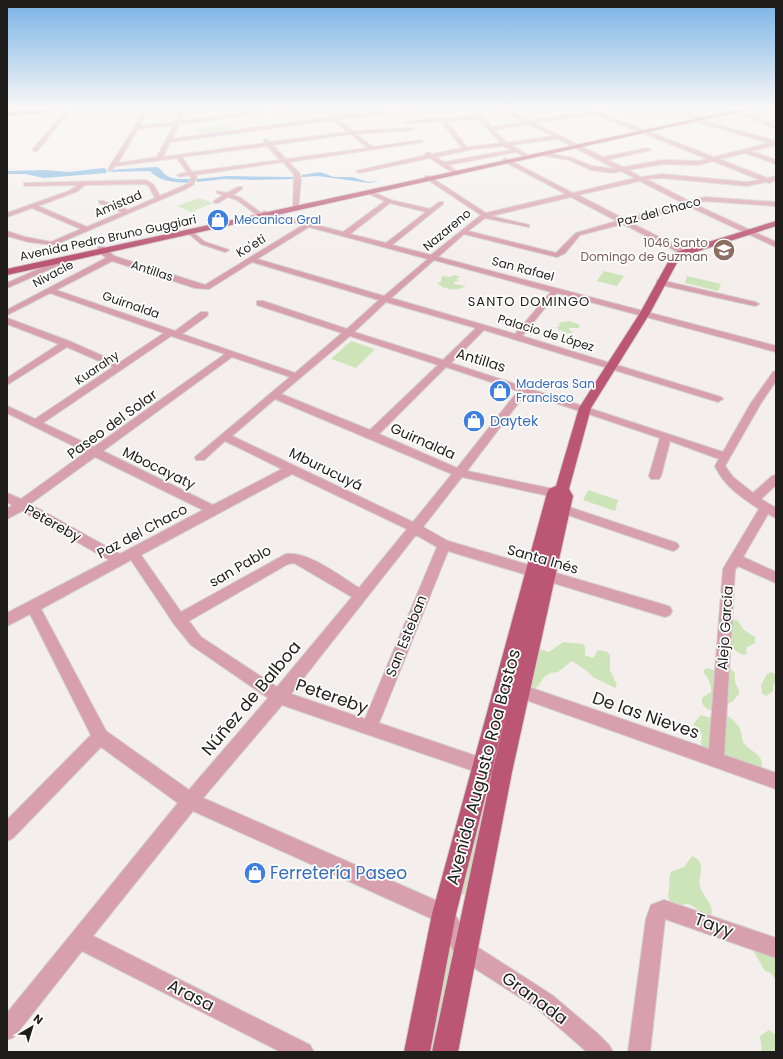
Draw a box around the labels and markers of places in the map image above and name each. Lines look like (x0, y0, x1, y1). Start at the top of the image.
shop icon: Mecanica Gral (205, 207, 231, 233)
place label: Mecanica Gral (234, 211, 321, 228)
place label: 1046 Santo Domingo de Guzman (580, 234, 708, 265)
school or university icon: 1046 Santo Domingo de Guzman (711, 237, 737, 263)
place label: Maderas San Francisco (516, 375, 595, 406)
shop icon: Maderas San Francisco (487, 378, 513, 404)
shop icon: Daytek (461, 408, 487, 434)
place label: Daytek (490, 411, 539, 431)
shop icon: Ferretería Paseo (242, 860, 268, 886)
place label: Ferretería Paseo (270, 861, 407, 885)

